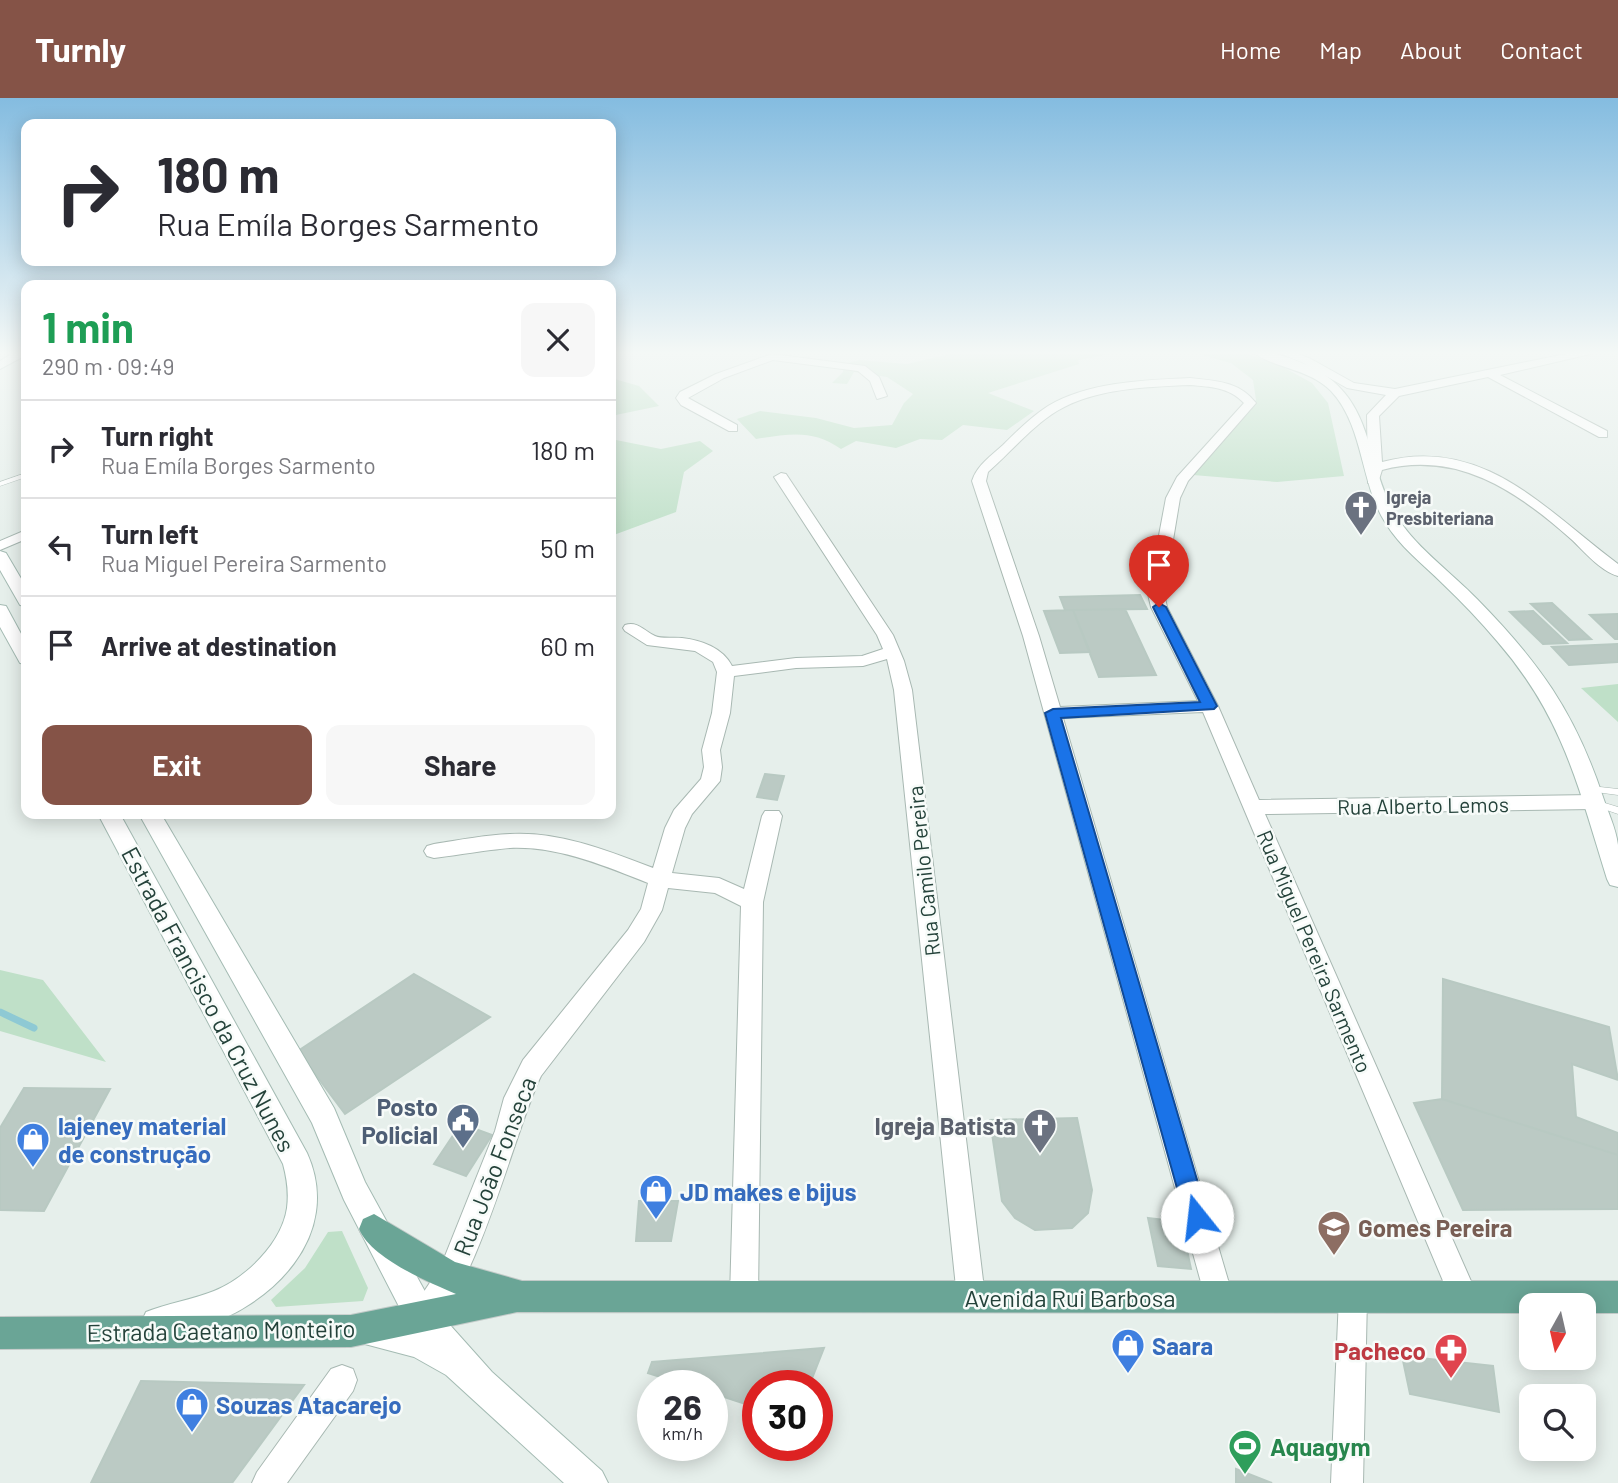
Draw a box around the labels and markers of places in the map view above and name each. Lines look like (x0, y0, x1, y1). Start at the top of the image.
place label: Igreja Presbiteriana (1386, 486, 1494, 529)
church icon: Igreja Presbiteriana (1342, 488, 1380, 537)
pin (1129, 535, 1189, 607)
place label: Posto Policial (361, 1092, 438, 1149)
public building icon: Posto Policial (444, 1101, 482, 1150)
church icon: Igreja Batista (1021, 1106, 1059, 1155)
place label: lajeney material de construção (58, 1111, 226, 1168)
place label: Igreja Batista (875, 1111, 1016, 1140)
shop icon: lajeney material de construção (14, 1120, 52, 1169)
shop icon: JD makes e bijus (637, 1172, 675, 1221)
place label: JD makes e bijus (680, 1177, 857, 1206)
school or university icon: Gomes Pereira (1315, 1208, 1353, 1257)
place label: Gomes Pereira (1358, 1213, 1512, 1242)
shop icon: Saara (1109, 1326, 1147, 1375)
place label: Saara (1152, 1331, 1213, 1360)
pharmacy icon: Pacheco (1432, 1331, 1470, 1380)
place label: Pacheco (1334, 1336, 1426, 1365)
shop icon: Souzas Atacarejo (173, 1385, 211, 1434)
place label: Souzas Atacarejo (216, 1390, 402, 1419)
sports icon: Aquagym (1226, 1427, 1264, 1476)
place label: Aquagym (1270, 1432, 1370, 1461)

